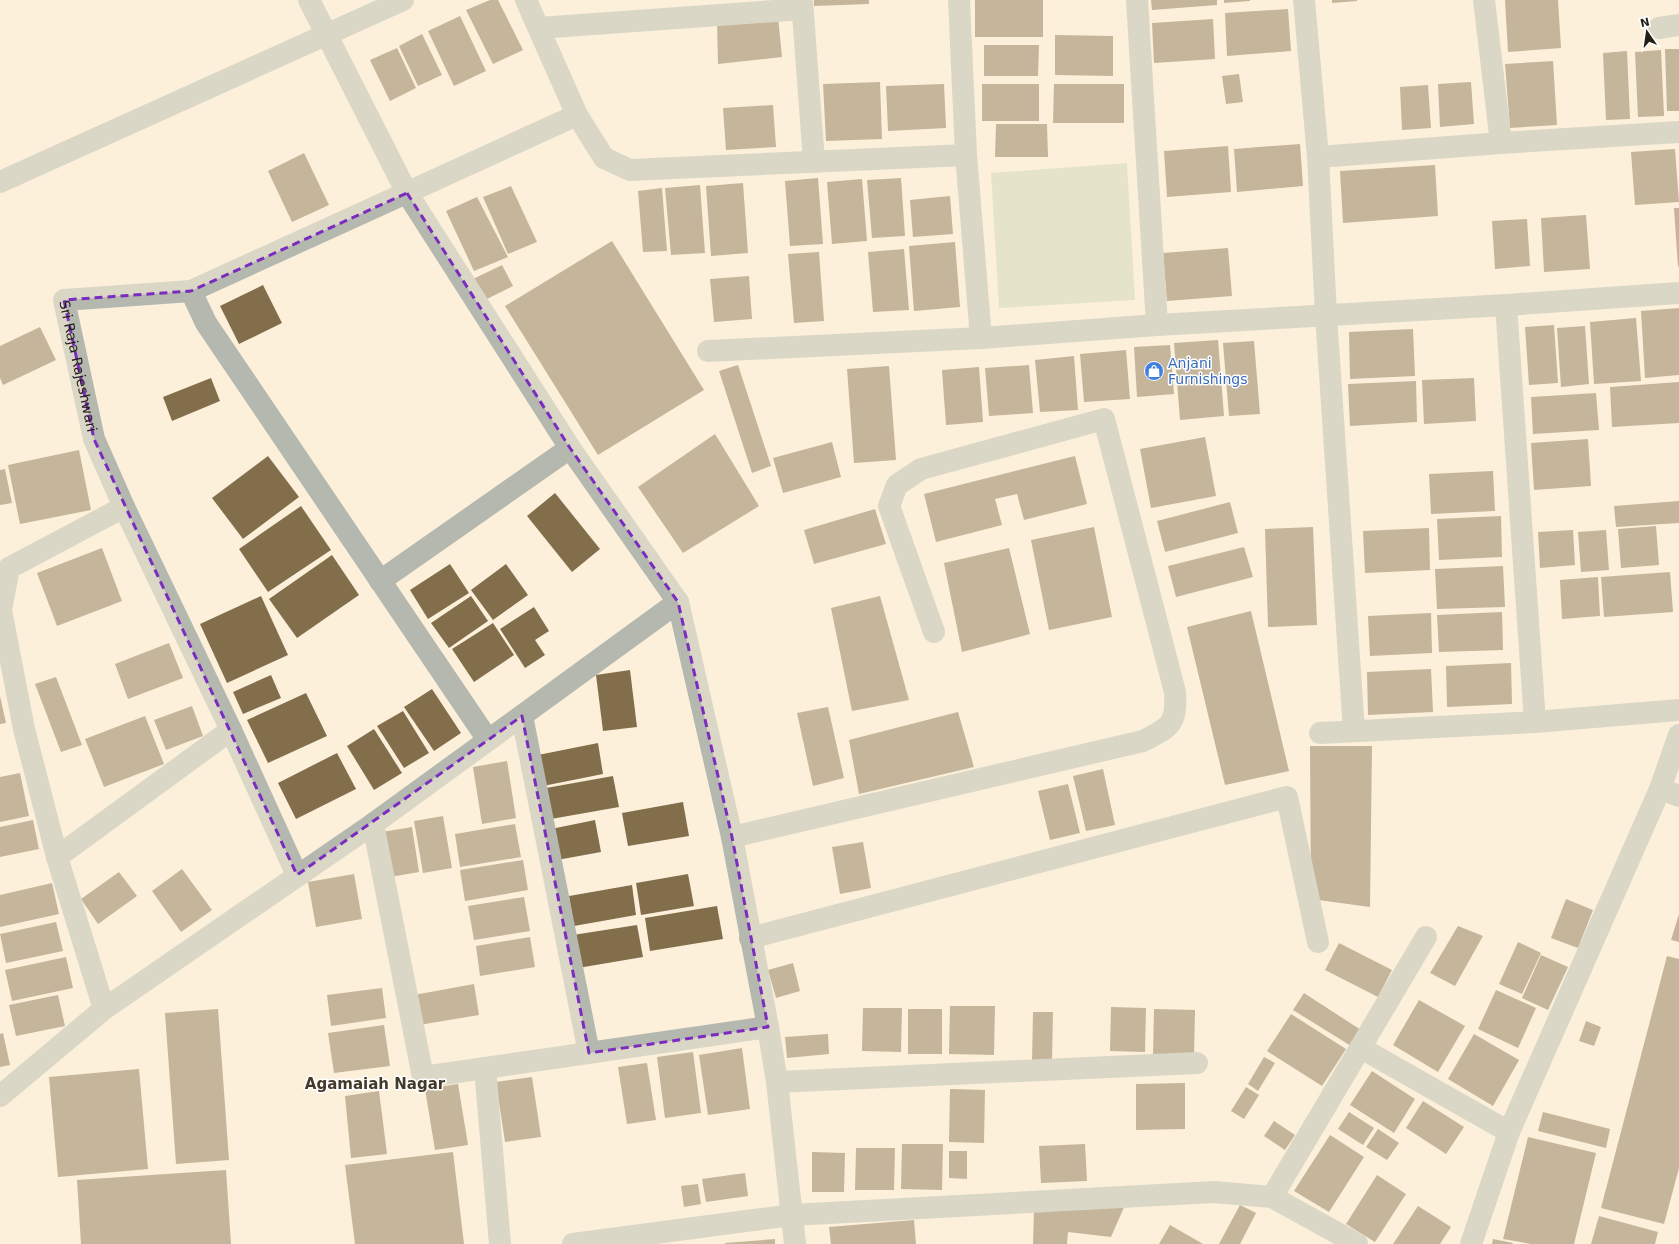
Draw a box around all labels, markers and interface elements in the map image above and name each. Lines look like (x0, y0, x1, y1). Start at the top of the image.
north arrow (1627, 12, 1667, 52)
text: N (1639, 15, 1651, 30)
street label: Sri Raja Rajeshwari (56, 299, 100, 434)
place label: Anjani Furnishings (1168, 355, 1248, 387)
shop icon: Anjani Furnishings (1143, 360, 1165, 382)
district label: Agamaiah Nagar (305, 1075, 446, 1093)

